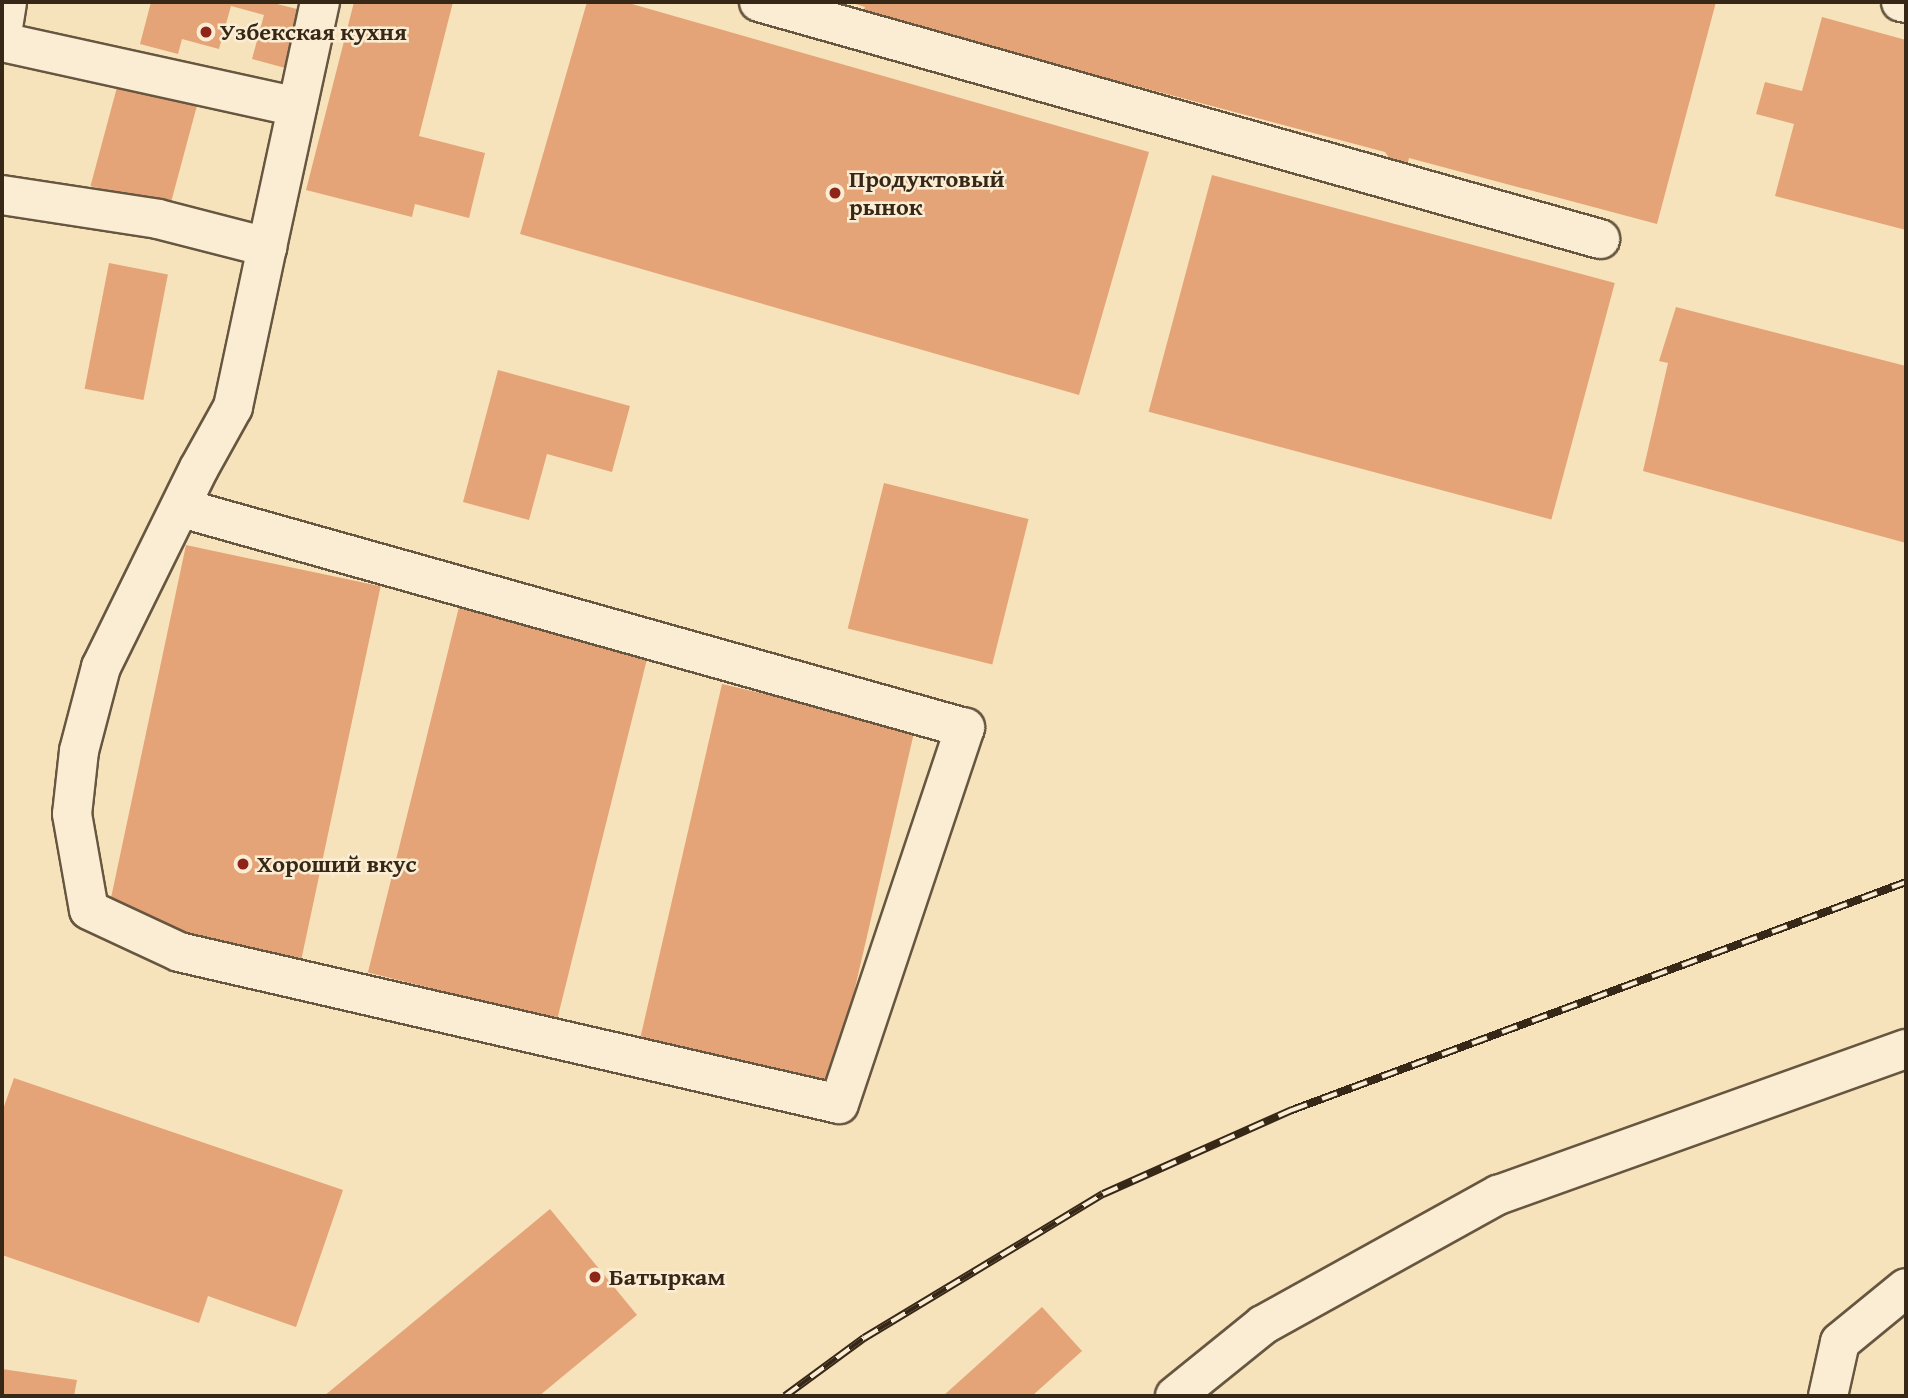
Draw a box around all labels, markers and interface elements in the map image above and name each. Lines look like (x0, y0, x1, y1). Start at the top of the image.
place label: Узбекская кухня (220, 18, 407, 46)
marker: Узбекская кухня (198, 24, 214, 40)
place label: Продуктовый рынок (849, 165, 1005, 221)
marker: Продуктовый рынок (827, 185, 843, 201)
place label: Хороший вкус (257, 850, 417, 878)
marker: Хороший вкус (235, 856, 251, 872)
place label: Батыркам (609, 1263, 725, 1291)
marker: Батыркам (587, 1269, 603, 1285)

